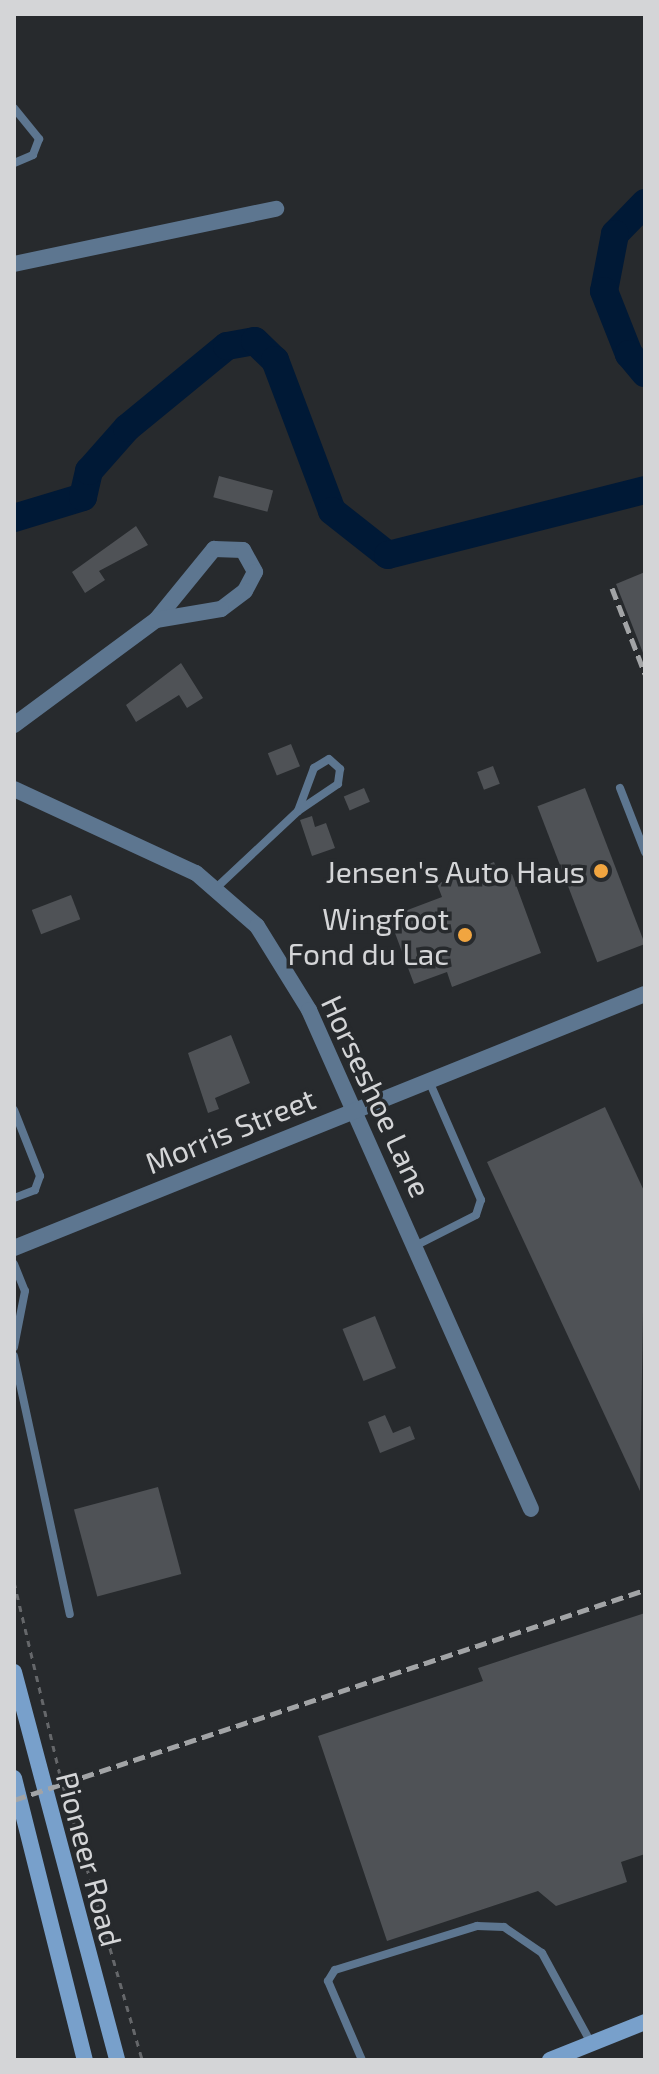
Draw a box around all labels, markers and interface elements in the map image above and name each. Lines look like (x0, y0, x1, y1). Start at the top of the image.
place label: Jensen's Auto Haus (325, 853, 585, 889)
marker: Jensen's Auto Haus (592, 862, 610, 880)
place label: Wingfoot Fond du Lac (287, 900, 449, 970)
marker: Wingfoot Fond du Lac (456, 926, 474, 944)
street label: Horseshoe Lane (315, 989, 439, 1203)
street label: Morris Street (140, 1080, 320, 1180)
street label: Pioneer Road (49, 1768, 131, 1950)

